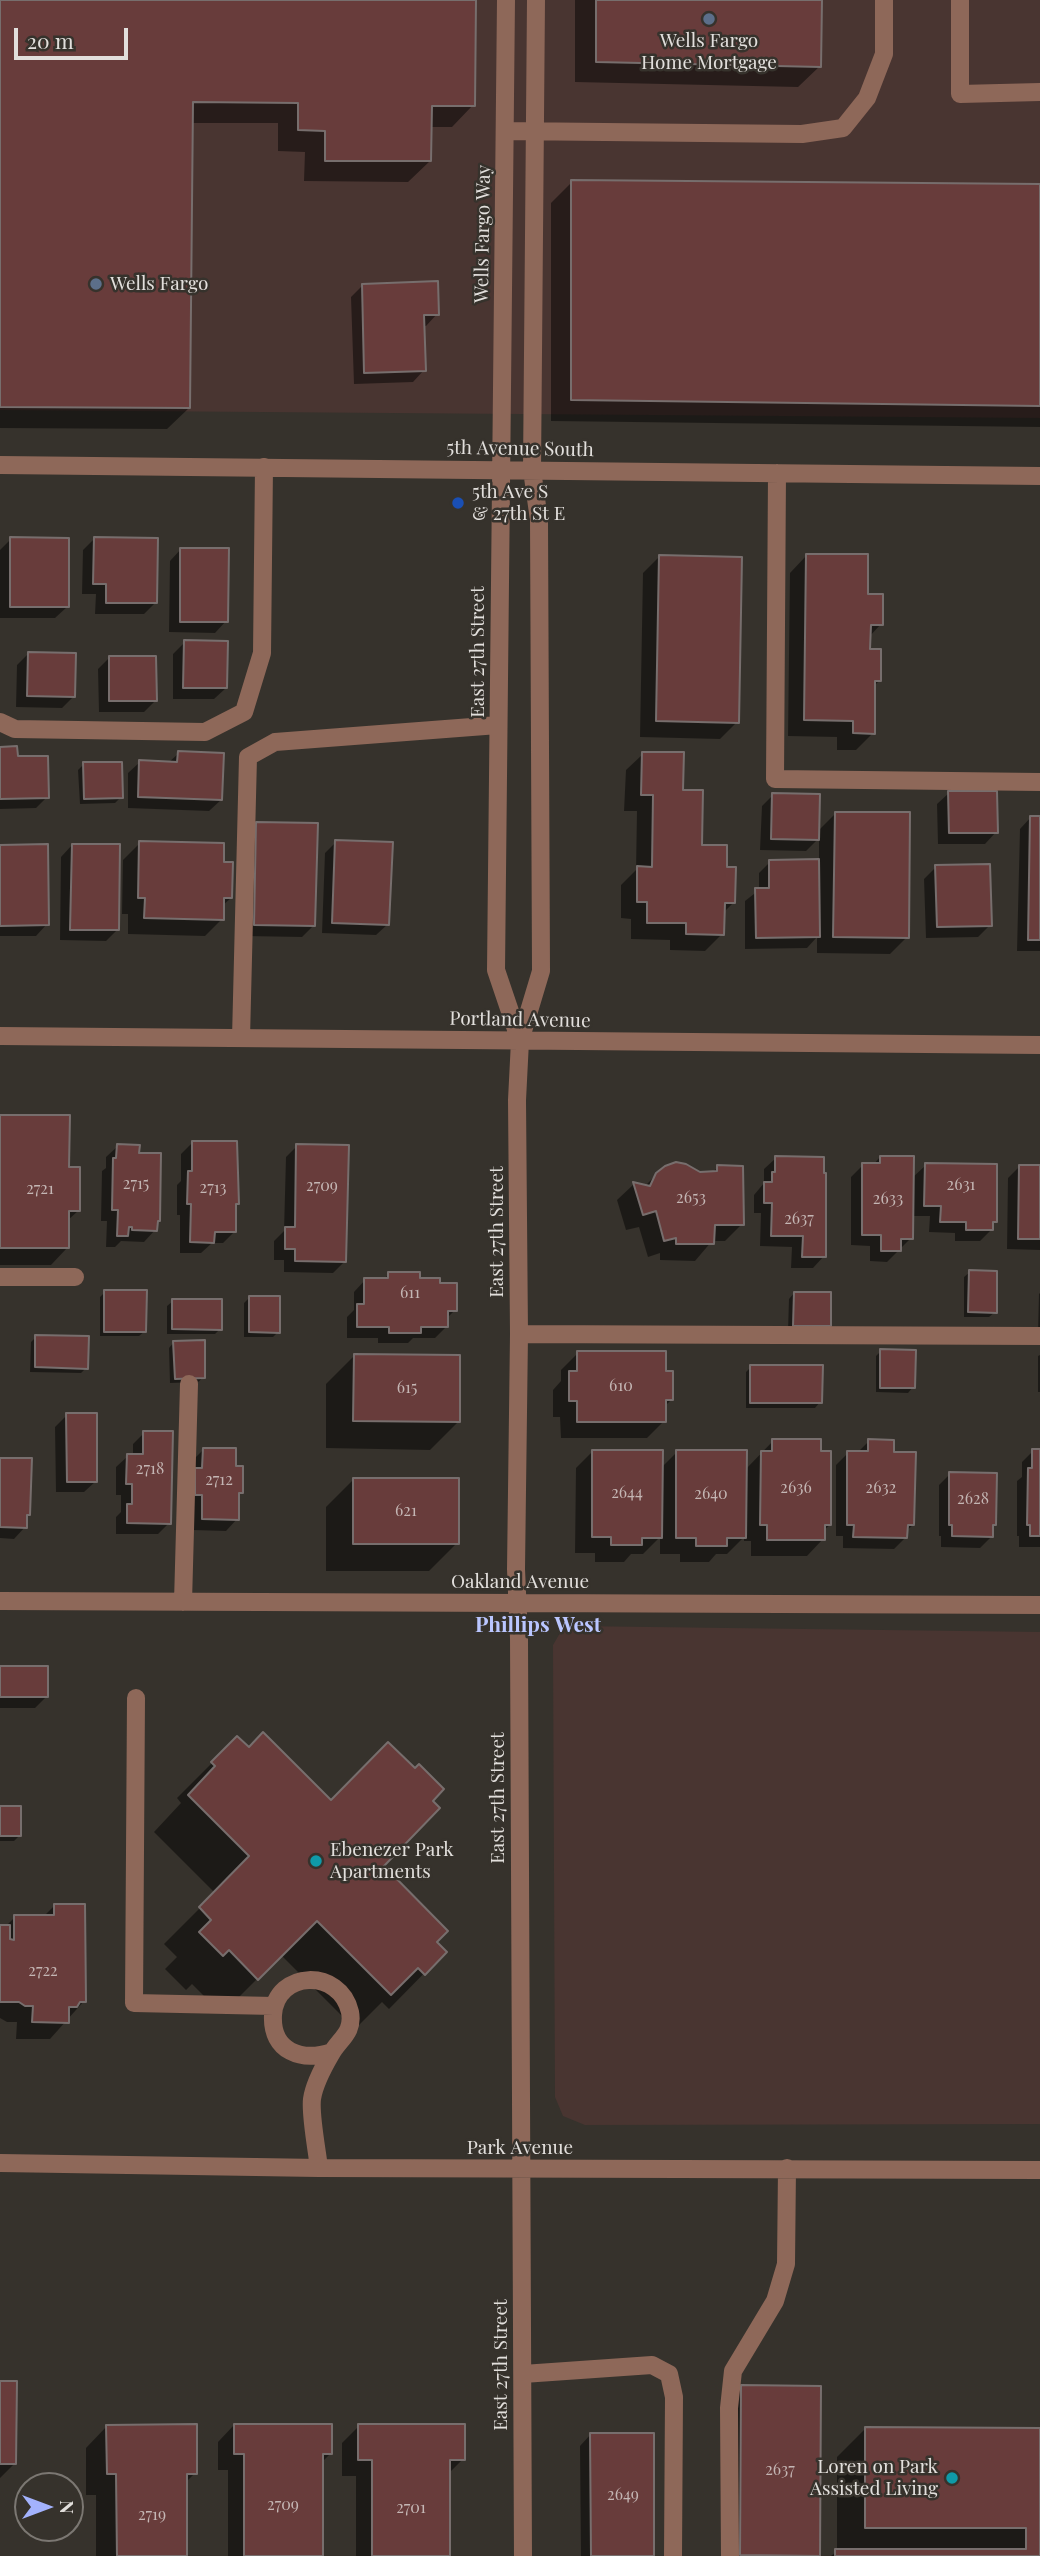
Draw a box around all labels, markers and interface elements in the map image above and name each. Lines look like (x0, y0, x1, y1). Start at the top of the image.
marker: Wells Fargo Home Mortgage (701, 11, 717, 27)
scale bar (18, 14, 131, 58)
text: 20 m (27, 26, 74, 54)
place label: Wells Fargo Home Mortgage (641, 30, 777, 74)
street label: Wells Fargo Way (470, 165, 496, 303)
place label: Wells Fargo (110, 273, 208, 295)
marker: Wells Fargo (88, 276, 104, 292)
street label: 5th Avenue South (446, 436, 594, 462)
place label: 5th Ave S & 27th St E (472, 481, 565, 525)
marker: 5th Ave S & 27th St E (450, 495, 466, 511)
street label: East 27th Street (467, 586, 489, 718)
street label: Portland Avenue (449, 1007, 591, 1033)
street label: East 27th Street (486, 1166, 508, 1298)
house number: 2715 (123, 1174, 149, 1194)
house number: 2631 (946, 1175, 976, 1195)
house number: 2709 (306, 1176, 338, 1196)
house number: 2713 (199, 1178, 227, 1198)
house number: 2721 (26, 1179, 54, 1199)
house number: 2653 (676, 1188, 706, 1208)
house number: 2633 (873, 1189, 903, 1209)
house number: 2637 (784, 1209, 814, 1229)
house number: 611 (400, 1283, 420, 1303)
house number: 610 (609, 1376, 633, 1396)
house number: 615 (397, 1378, 417, 1398)
house number: 2718 (136, 1459, 164, 1479)
house number: 2712 (205, 1470, 233, 1490)
house number: 2636 (780, 1478, 812, 1498)
house number: 2632 (866, 1478, 896, 1498)
house number: 2644 (611, 1483, 643, 1503)
house number: 2640 (694, 1484, 728, 1504)
house number: 2628 (957, 1489, 989, 1509)
house number: 621 (395, 1501, 417, 1521)
street label: Oakland Avenue (451, 1571, 589, 1593)
district label: Phillips West (475, 1612, 601, 1638)
street label: East 27th Street (487, 1732, 509, 1864)
place label: Ebenezer Park Apartments (330, 1839, 454, 1883)
marker: Ebenezer Park Apartments (308, 1853, 324, 1869)
house number: 2722 (28, 1961, 58, 1981)
street label: Park Avenue (467, 2137, 573, 2159)
street label: East 27th Street (490, 2299, 512, 2431)
place label: Loren on Park Assisted Living (810, 2456, 938, 2500)
house number: 2637 (765, 2460, 795, 2480)
marker: Loren on Park Assisted Living (944, 2470, 960, 2486)
north arrow (14, 2472, 84, 2542)
house number: 2649 (607, 2485, 639, 2505)
house number: 2709 (267, 2495, 299, 2515)
house number: 2701 (396, 2498, 426, 2518)
text: N (55, 2500, 81, 2514)
house number: 2719 (138, 2505, 166, 2525)

